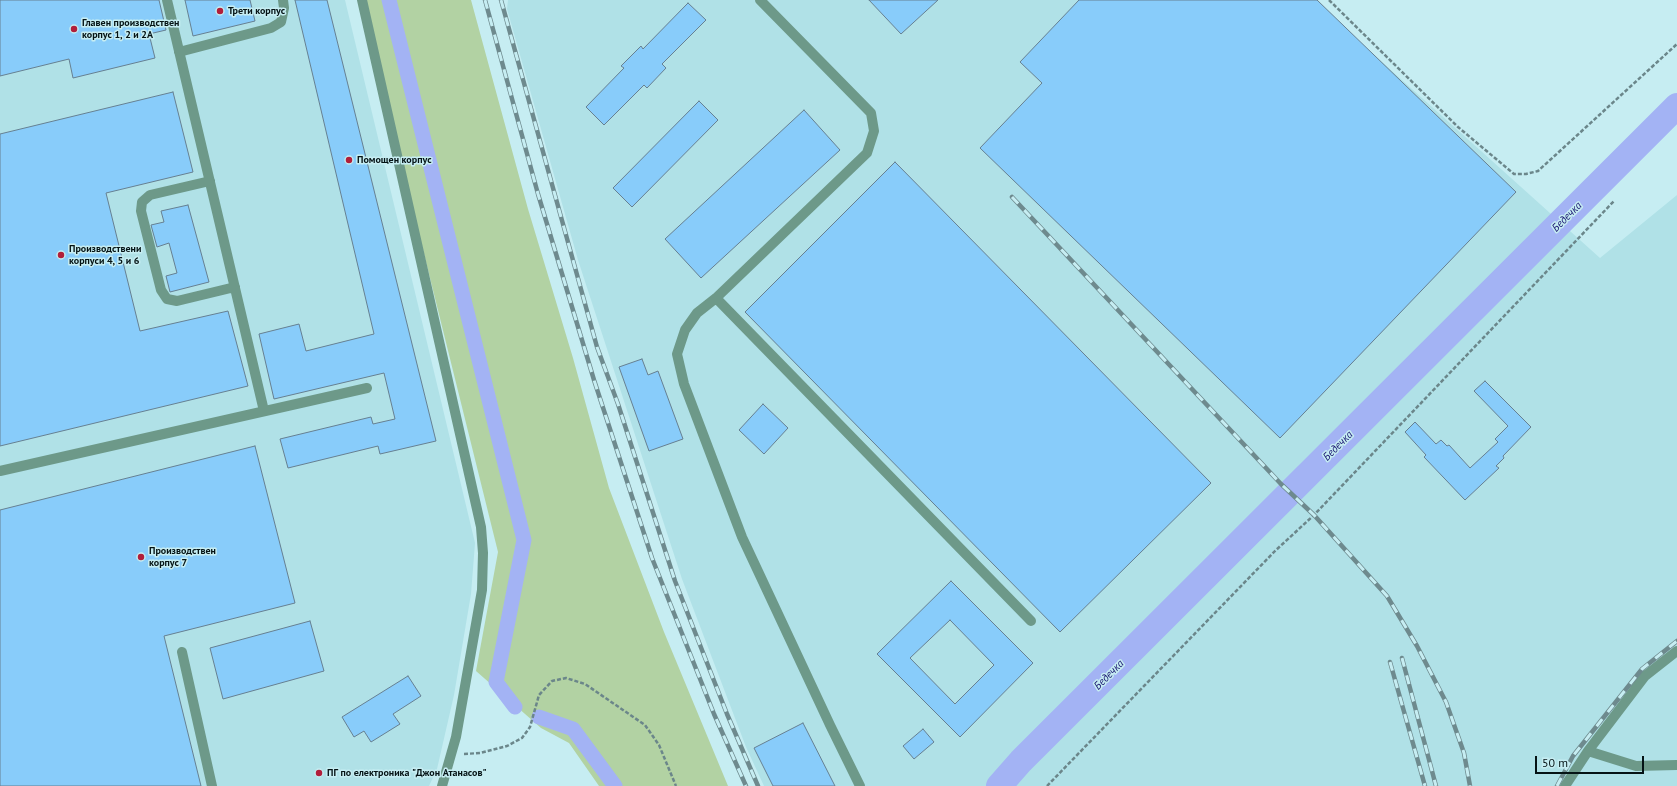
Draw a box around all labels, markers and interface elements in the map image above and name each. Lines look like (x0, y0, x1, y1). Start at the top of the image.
place label: Трети корпус (228, 5, 285, 17)
marker: Трети корпус (215, 6, 225, 16)
place label: Главен производствен корпус 1, 2 и 2А (82, 17, 179, 40)
marker: Главен производствен корпус 1, 2 и 2А (69, 24, 79, 34)
place label: Помощен корпус (357, 154, 431, 166)
marker: Помощен корпус (344, 155, 354, 165)
water label: Бедечка (1549, 199, 1585, 235)
place label: Производствени корпуси 4, 5 и 6 (69, 243, 141, 266)
marker: Производствени корпуси 4, 5 и 6 (56, 250, 66, 260)
water label: Бедечка (1320, 428, 1356, 464)
place label: Производствeн корпус 7 (149, 545, 216, 568)
marker: Производствeн корпус 7 (136, 552, 146, 562)
water label: Бедечка (1091, 657, 1127, 693)
scale bar (1537, 748, 1646, 774)
text: 50 m (1542, 755, 1568, 770)
place label: ПГ по електроника "Джон Атанасов" (327, 767, 486, 779)
marker: ПГ по електроника "Джон Атанасов" (314, 768, 324, 778)

